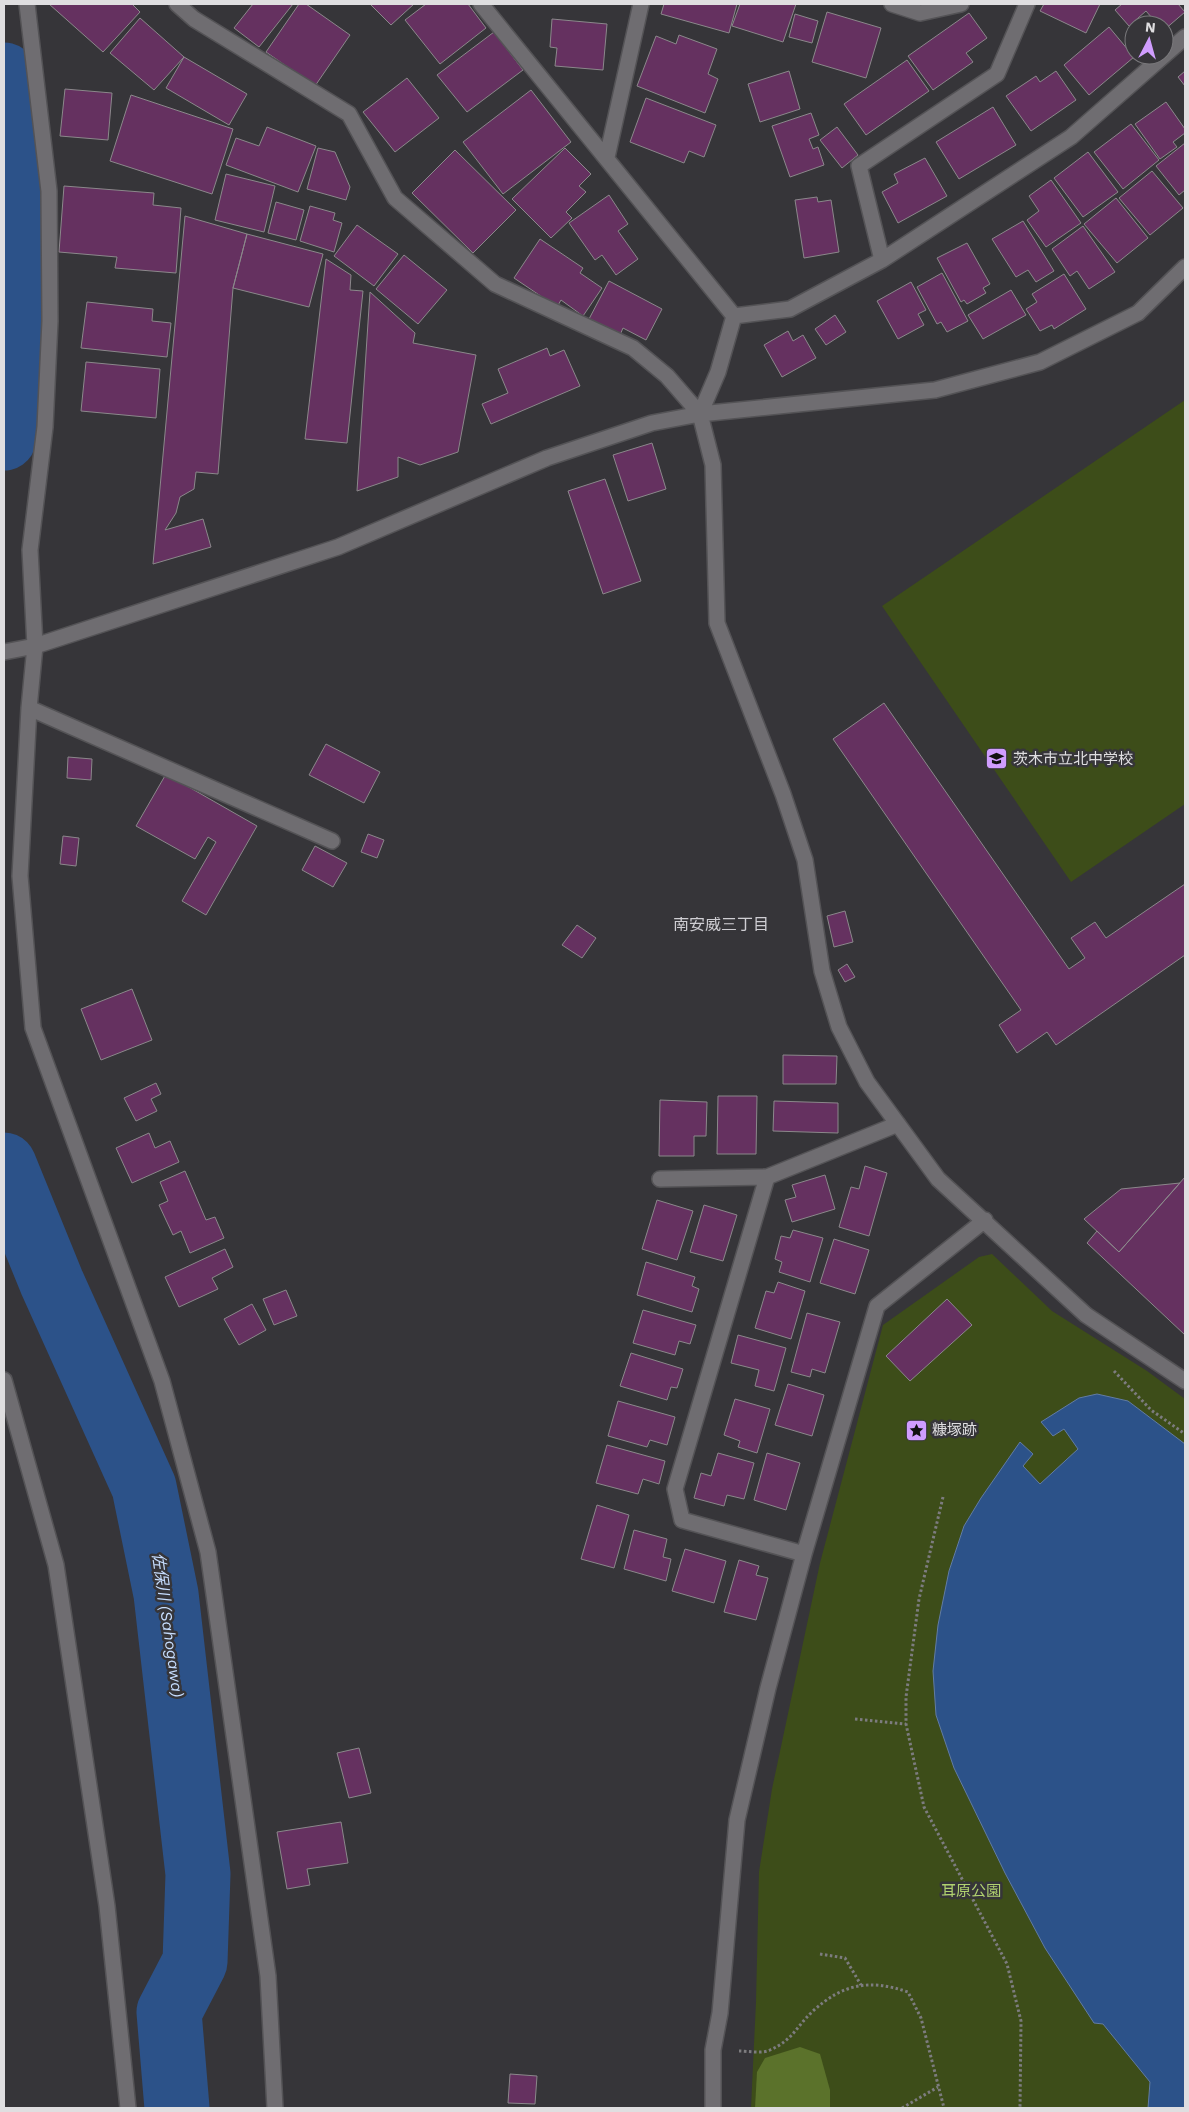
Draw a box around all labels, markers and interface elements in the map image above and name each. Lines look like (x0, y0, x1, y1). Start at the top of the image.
north arrow (1124, 15, 1174, 65)
text: N (1144, 19, 1156, 36)
school or university icon: 茨木市立北中学校 (985, 747, 1009, 771)
place label: 茨木市立北中学校 (1013, 750, 1133, 768)
district label: 南安威三丁目 (673, 915, 769, 934)
place icon: 糠塚跡 (904, 1418, 928, 1442)
place label: 糠塚跡 (932, 1421, 977, 1439)
water label: 佐保川 (Sahogawa) (148, 1551, 188, 1699)
park label: 耳原公園 (941, 1882, 1001, 1900)

